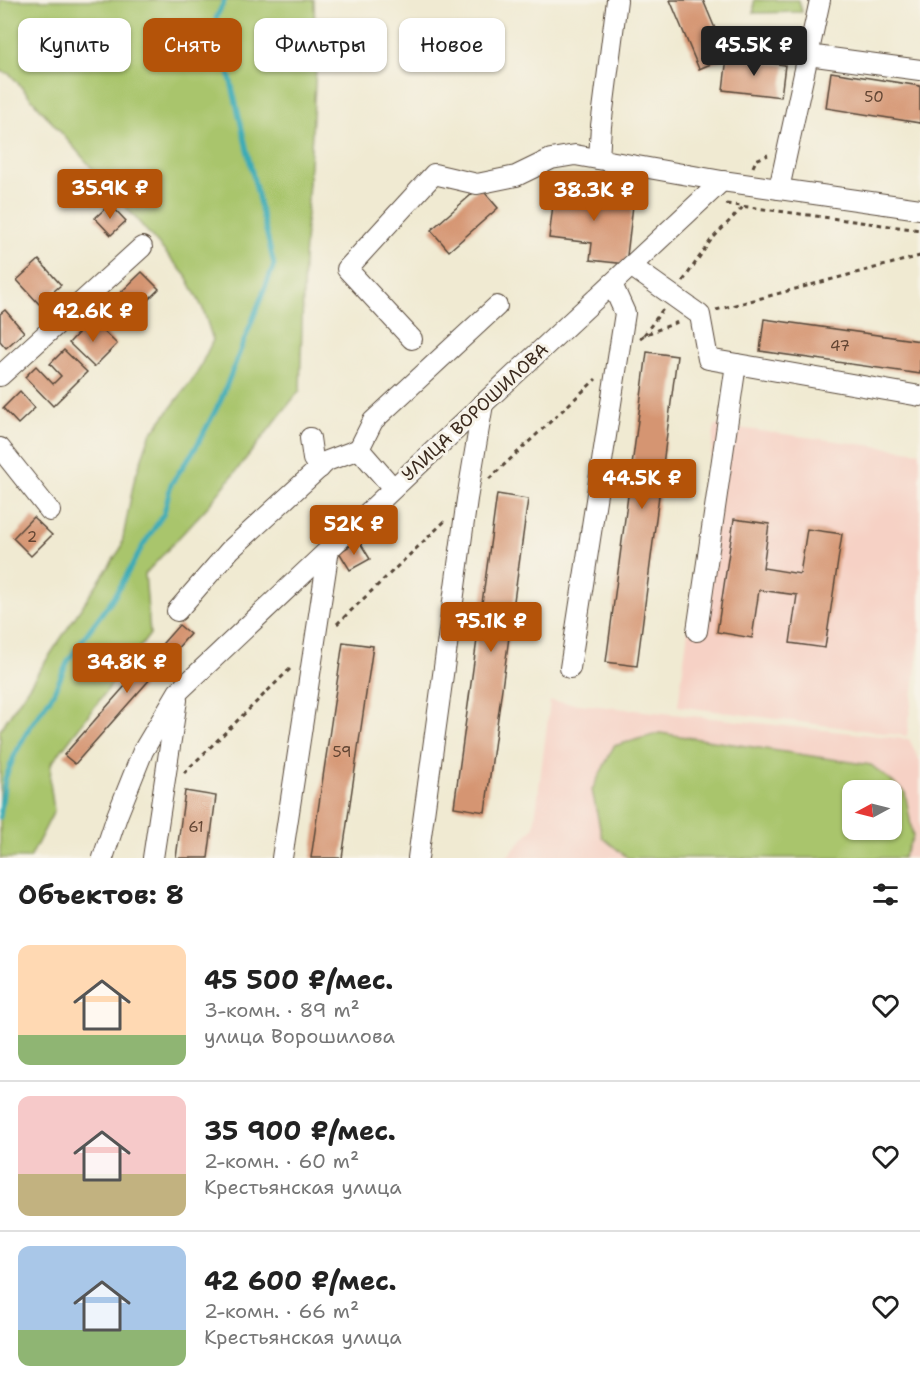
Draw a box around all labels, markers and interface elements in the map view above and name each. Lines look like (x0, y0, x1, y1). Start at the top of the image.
chip: Купить (18, 18, 131, 72)
chip: Снять (143, 18, 242, 72)
chip: Фильтры (254, 18, 387, 72)
chip: Новое (399, 18, 505, 72)
pin: 45.5K ₽ (699, 26, 809, 77)
text: 45.5K ₽ (715, 32, 793, 58)
house number: 50 (864, 87, 884, 107)
pin: 35.9K ₽ (55, 169, 165, 220)
pin: 38.3K ₽ (539, 171, 649, 222)
text: 35.9K ₽ (71, 175, 149, 201)
text: 38.3K ₽ (553, 177, 635, 203)
pin: 42.6K ₽ (38, 292, 148, 343)
text: 42.6K ₽ (53, 298, 133, 324)
house number: 47 (830, 336, 850, 356)
street label: УЛИЦА ВОРОШИЛОВА (396, 338, 554, 486)
pin: 44.5K ₽ (587, 459, 697, 510)
text: 44.5K ₽ (602, 465, 682, 491)
pin: 52K ₽ (312, 505, 396, 556)
text: 52K ₽ (324, 511, 384, 537)
house number: 2 (27, 527, 37, 547)
pin: 75.1K ₽ (436, 602, 546, 653)
text: 75.1K ₽ (455, 608, 527, 634)
pin: 34.8K ₽ (72, 643, 182, 694)
text: 34.8K ₽ (87, 649, 167, 675)
house number: 59 (333, 742, 351, 762)
north arrow (842, 780, 902, 840)
map controls (842, 780, 902, 840)
house number: 61 (188, 817, 204, 837)
text: Объектов: 8 (18, 877, 184, 912)
icon: filters (869, 878, 902, 911)
text: 45 500 ₽/мес. (204, 962, 393, 997)
icon: home (66, 969, 138, 1041)
icon: heart (869, 989, 902, 1022)
text: 3-комн. · 89 m² (204, 997, 360, 1023)
text: улица Ворошилова (204, 1023, 395, 1049)
text: 35 900 ₽/мес. (204, 1113, 396, 1148)
icon: home (66, 1120, 138, 1192)
icon: heart (869, 1140, 902, 1173)
text: 2-комн. · 60 m² (204, 1148, 359, 1174)
text: Крестьянская улица (204, 1174, 402, 1200)
text: 42 600 ₽/мес. (204, 1263, 397, 1298)
icon: home (66, 1270, 138, 1342)
icon: heart (869, 1290, 902, 1323)
text: 2-комн. · 66 m² (204, 1298, 359, 1324)
text: Крестьянская улица (204, 1324, 402, 1350)

